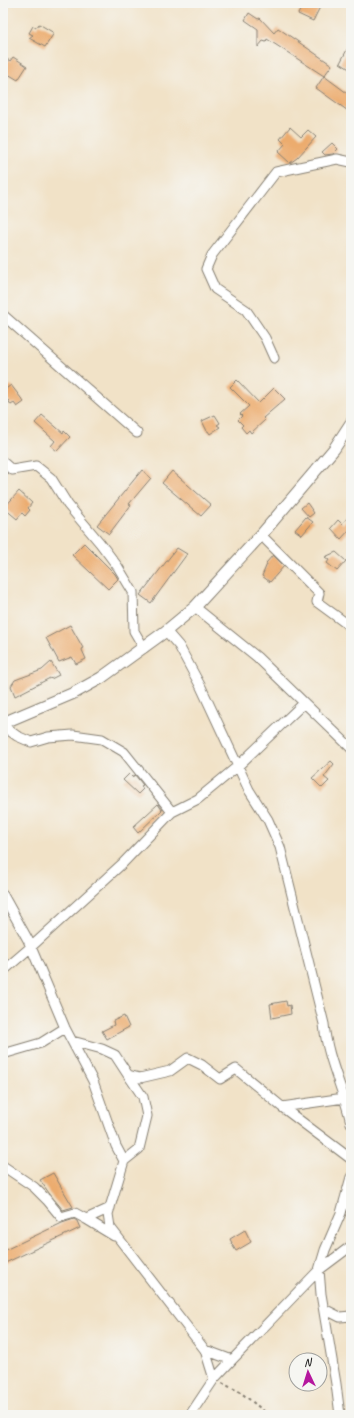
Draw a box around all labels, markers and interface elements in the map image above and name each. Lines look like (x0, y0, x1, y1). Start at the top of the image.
north arrow (288, 1352, 328, 1392)
text: N (303, 1355, 313, 1369)

